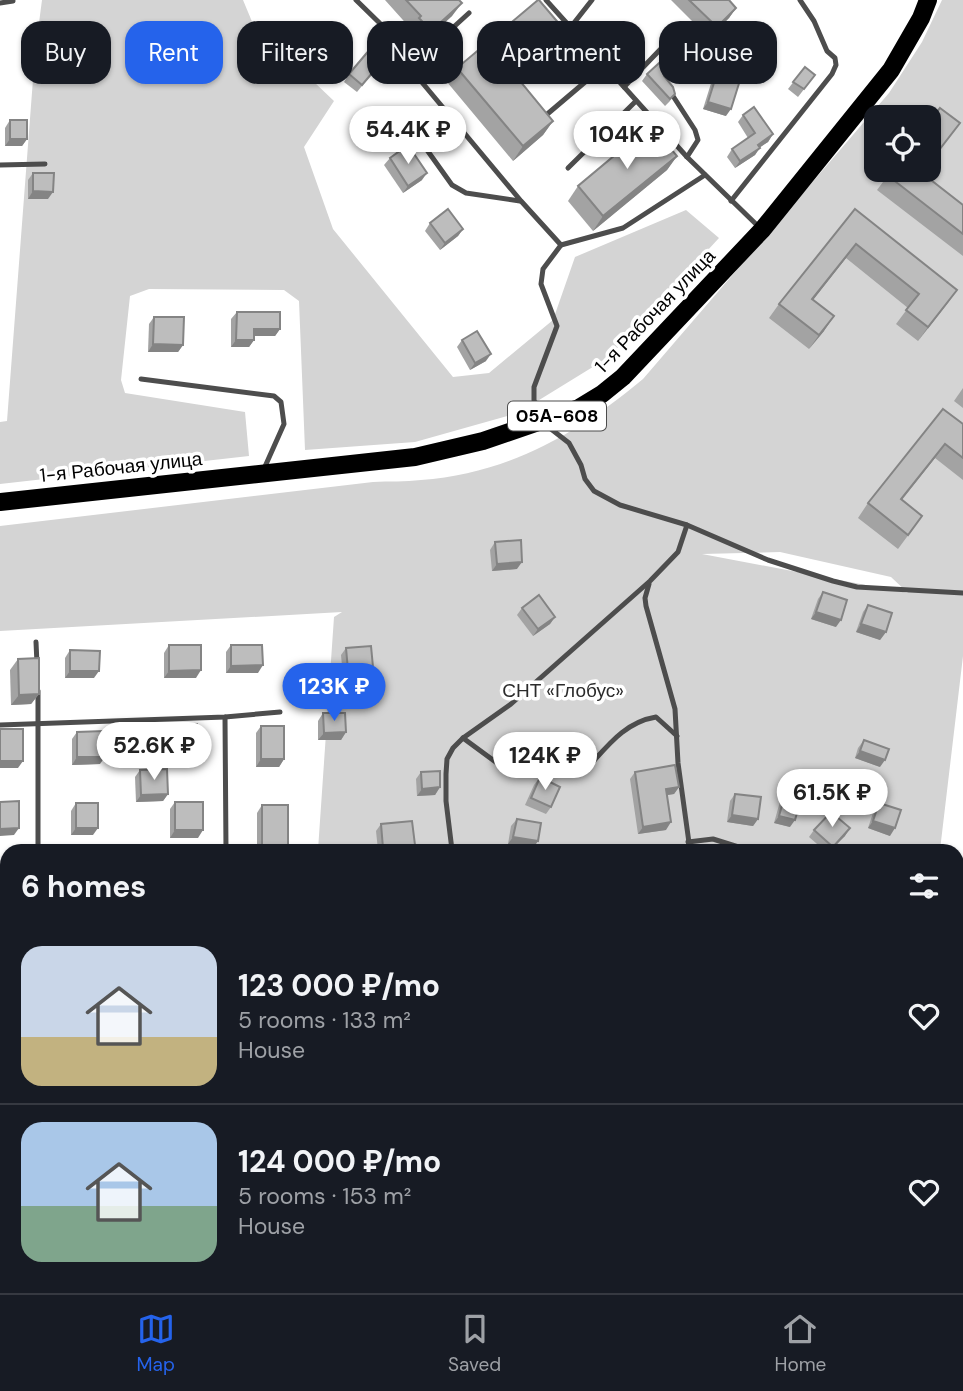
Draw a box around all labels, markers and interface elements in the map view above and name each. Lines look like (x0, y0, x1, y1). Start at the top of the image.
chip: Buy (21, 21, 111, 84)
chip: Rent (125, 21, 223, 84)
chip: Filters (237, 21, 353, 84)
chip: New (367, 21, 463, 84)
chip: Apartment (477, 21, 645, 84)
chip: House (659, 21, 777, 84)
map controls (864, 105, 941, 182)
button: locate (864, 105, 941, 182)
pin: 54.4K ₽ (343, 106, 473, 166)
pin: 104K ₽ (570, 111, 684, 171)
text: 54.4K ₽ (365, 114, 451, 144)
text: 104K ₽ (590, 119, 664, 149)
street label: 1-я Рабочая улица (589, 243, 721, 378)
road number: 05А-608 (508, 402, 606, 430)
street label: 1-я Рабочая улица (39, 446, 204, 488)
pin: 123K ₽ (277, 664, 391, 723)
text: 123K ₽ (299, 671, 369, 701)
park label: СНТ «Глобус» (502, 678, 624, 703)
pin: 52.6K ₽ (89, 722, 219, 782)
text: 52.6K ₽ (113, 730, 195, 760)
pin: 124K ₽ (488, 732, 602, 792)
text: 124K ₽ (509, 740, 581, 770)
pin: 61.5K ₽ (767, 770, 897, 829)
text: 61.5K ₽ (793, 777, 871, 807)
text: 6 homes (21, 867, 146, 906)
icon: filters (905, 867, 943, 905)
text: 123 000 ₽/mo (238, 966, 440, 1005)
icon: home (77, 974, 161, 1058)
icon: heart (905, 997, 943, 1035)
text: 5 rooms · 133 m² (238, 1005, 411, 1035)
text: House (238, 1035, 305, 1065)
text: 124 000 ₽/mo (238, 1142, 441, 1181)
icon: home (77, 1150, 161, 1234)
icon: heart (905, 1173, 943, 1211)
text: 5 rooms · 153 m² (238, 1181, 411, 1211)
text: House (238, 1211, 305, 1241)
tab: Map (137, 1310, 175, 1377)
tab: Saved (448, 1310, 501, 1377)
tab: Home (774, 1310, 826, 1377)

